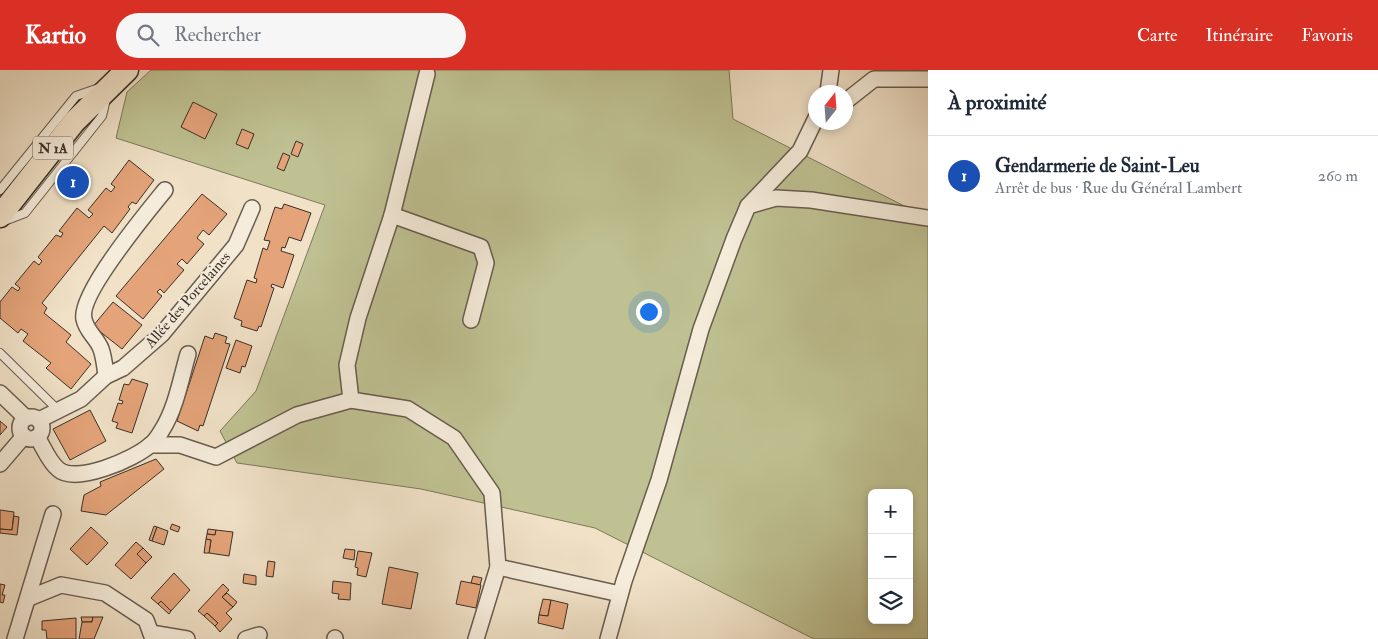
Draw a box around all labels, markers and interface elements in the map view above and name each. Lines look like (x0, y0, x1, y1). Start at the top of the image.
search box (116, 13, 466, 58)
text: Kartio (25, 20, 86, 51)
icon: search (134, 21, 162, 49)
text: Rechercher (174, 23, 261, 47)
text: Carte (1137, 24, 1178, 47)
text: Itinéraire (1206, 24, 1273, 47)
text: Favoris (1301, 24, 1353, 47)
north arrow (808, 85, 853, 130)
text: À proximité (948, 89, 1046, 116)
road number: N 1A (33, 136, 73, 160)
text: Gendarmerie de Saint-Leu (995, 154, 1200, 178)
pin: 1 (57, 163, 89, 201)
text: 1 (961, 166, 967, 186)
text: 260 m (1318, 166, 1358, 186)
text: Arrêt de bus · Rue du Général Lambert (995, 178, 1242, 198)
street label: Allée des Porcelaines (140, 248, 235, 353)
your location (636, 299, 662, 325)
map controls (868, 489, 913, 624)
button: + (868, 489, 913, 534)
button: − (868, 534, 913, 579)
button: layers (868, 579, 913, 624)

